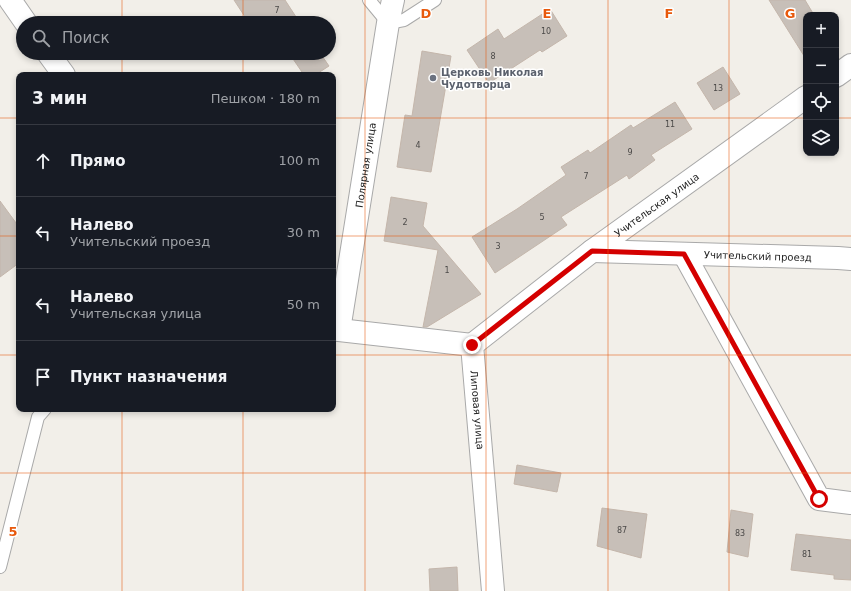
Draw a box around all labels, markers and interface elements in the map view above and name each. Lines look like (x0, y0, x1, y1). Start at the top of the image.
house number: 7 (274, 6, 280, 15)
text: D (421, 6, 432, 21)
text: E (543, 6, 551, 21)
text: F (665, 6, 673, 21)
text: G (785, 6, 795, 21)
map controls (803, 12, 839, 156)
button: + (803, 12, 839, 48)
search box (16, 16, 336, 60)
icon: search (30, 27, 52, 49)
house number: 10 (541, 27, 551, 36)
text: Поиск (62, 29, 110, 47)
button: − (803, 48, 839, 84)
house number: 8 (490, 52, 496, 61)
place label: Церковь Николая Чудотворца (441, 67, 544, 90)
marker: Церковь Николая Чудотворца (428, 73, 438, 83)
house number: 13 (713, 84, 723, 93)
button: locate (803, 84, 839, 120)
text: 3 мин (32, 88, 87, 108)
text: Пешком · 180 m (211, 91, 320, 106)
house number: 11 (665, 120, 675, 129)
button: layers (803, 120, 839, 156)
street label: Полярная улица (354, 122, 378, 209)
house number: 4 (415, 141, 421, 150)
house number: 9 (627, 148, 633, 157)
icon: ahead (32, 150, 54, 172)
text: Прямо (70, 152, 126, 170)
text: 100 m (278, 153, 320, 168)
street label: Учительская улица (612, 171, 701, 239)
house number: 7 (583, 172, 589, 181)
house number: 5 (539, 213, 545, 222)
text: Налево (70, 216, 134, 234)
house number: 2 (402, 218, 408, 227)
icon: left (32, 222, 54, 244)
text: 30 m (287, 225, 320, 240)
text: Учительский проезд (70, 234, 210, 249)
house number: 3 (495, 242, 501, 251)
street label: Учительский проезд (704, 249, 812, 263)
house number: 1 (444, 266, 450, 275)
text: Налево (70, 288, 134, 306)
icon: left (32, 294, 54, 316)
text: 50 m (287, 297, 320, 312)
text: Учительская улица (70, 306, 202, 321)
route end (463, 336, 481, 354)
icon: arrive (32, 366, 54, 388)
text: Пункт назначения (70, 368, 227, 386)
street label: Липовая улица (468, 370, 486, 450)
route start (810, 490, 828, 508)
text: 5 (8, 524, 18, 539)
house number: 87 (617, 526, 627, 535)
house number: 83 (735, 529, 745, 538)
house number: 81 (802, 550, 812, 559)

